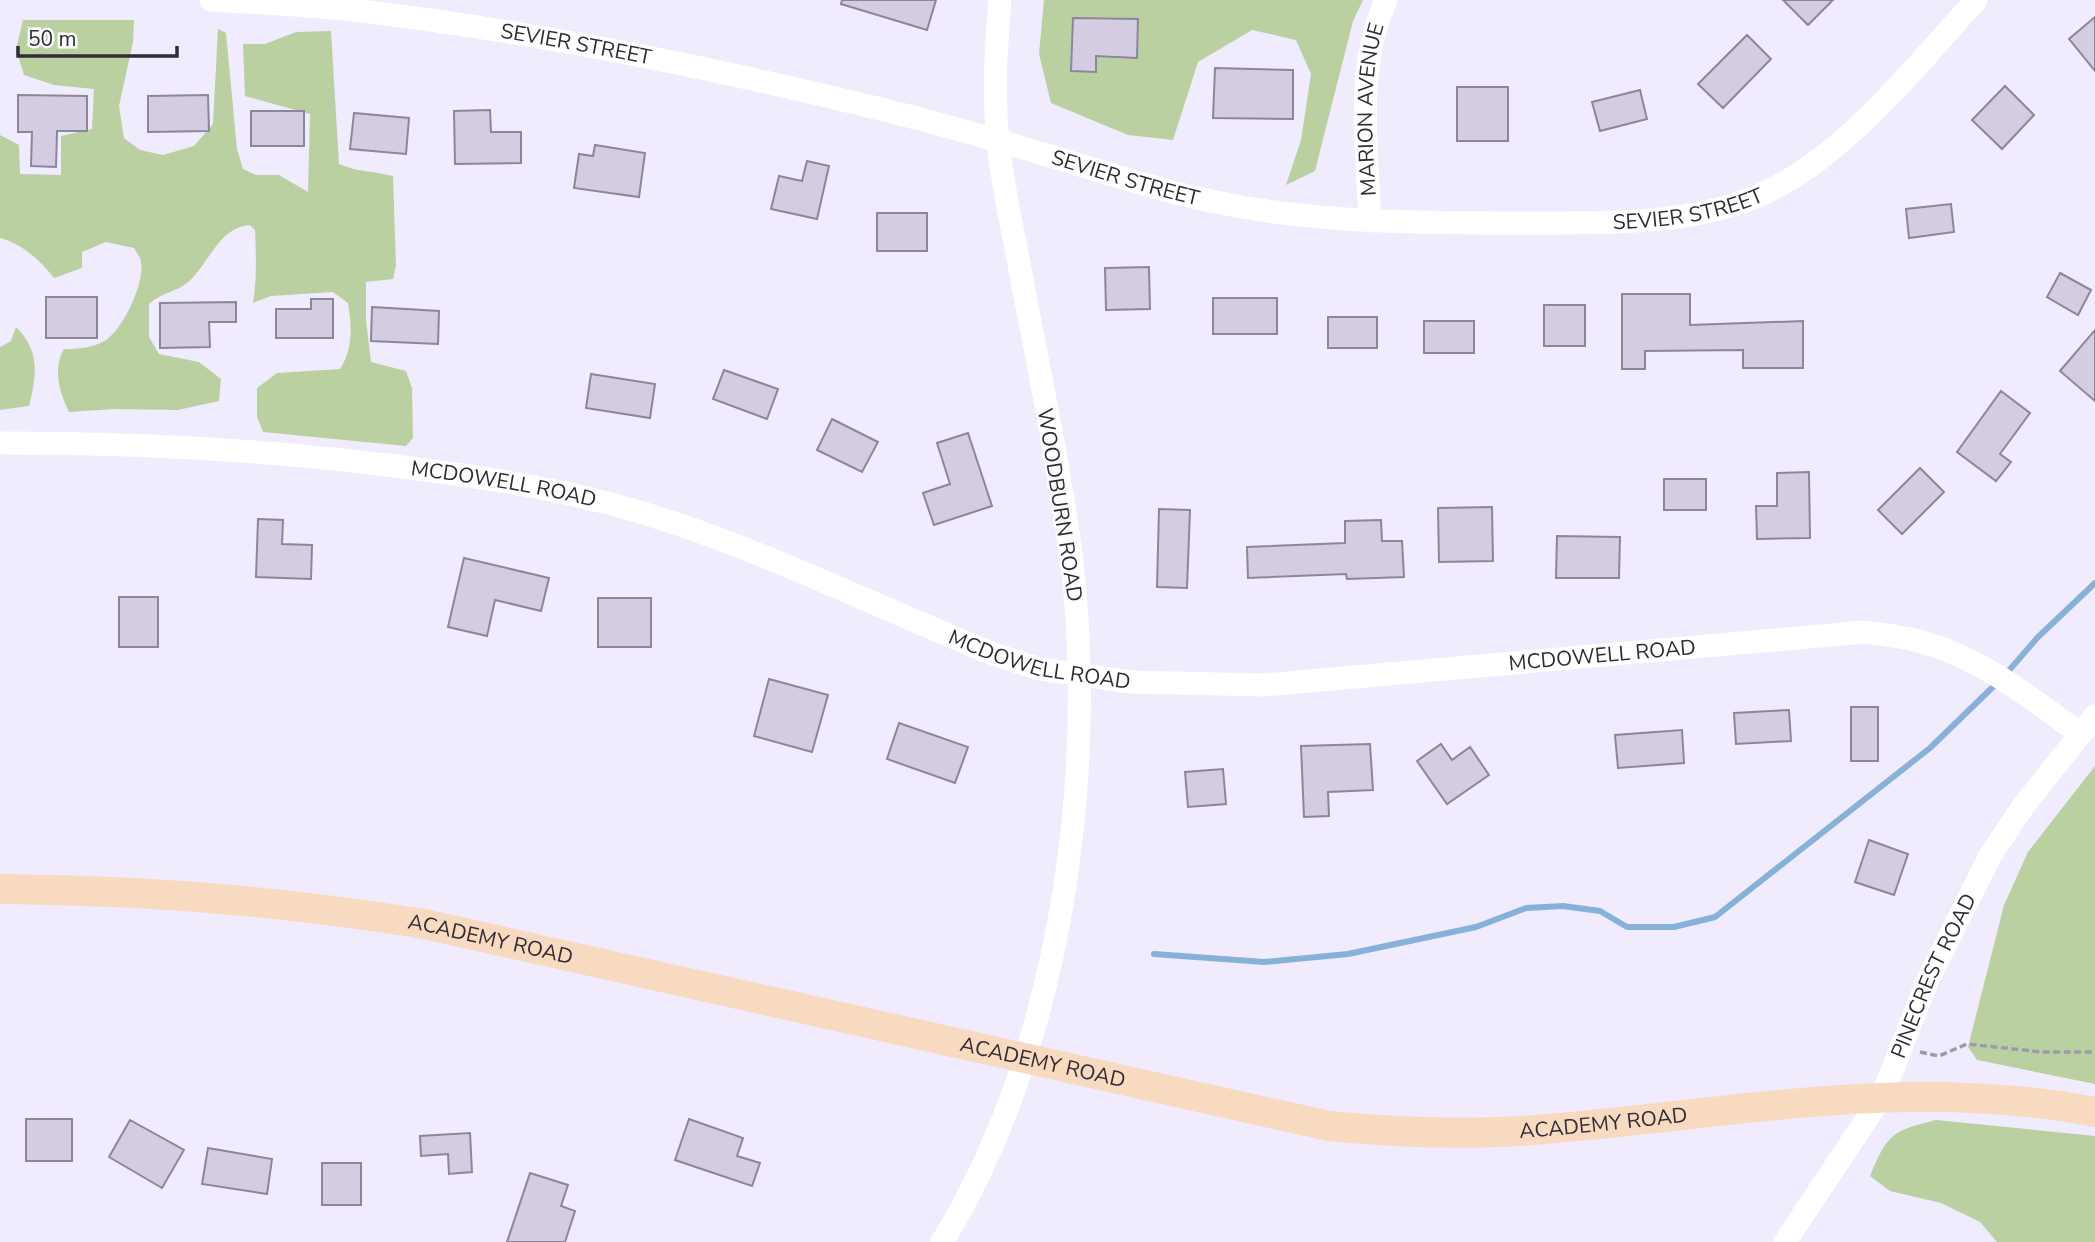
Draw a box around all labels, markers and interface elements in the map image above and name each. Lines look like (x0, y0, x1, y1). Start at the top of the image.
scale bar (18, 14, 177, 58)
street label: SEVIER STREET (499, 17, 654, 71)
street label: MARION AVENUE (1351, 20, 1391, 197)
text: 50 m (28, 25, 77, 53)
street label: SEVIER STREET (1048, 143, 1203, 212)
street label: SEVIER STREET (1612, 181, 1768, 236)
street label: WOODBURN ROAD (1031, 406, 1089, 604)
street label: MCDOWELL ROAD (409, 454, 599, 514)
street label: MCDOWELL ROAD (944, 623, 1132, 696)
street label: MCDOWELL ROAD (1507, 633, 1697, 677)
street label: PINECREST ROAD (1884, 889, 1983, 1062)
street label: ACADEMY ROAD (406, 908, 576, 971)
street label: ACADEMY ROAD (958, 1030, 1128, 1094)
street label: ACADEMY ROAD (1518, 1101, 1689, 1145)

